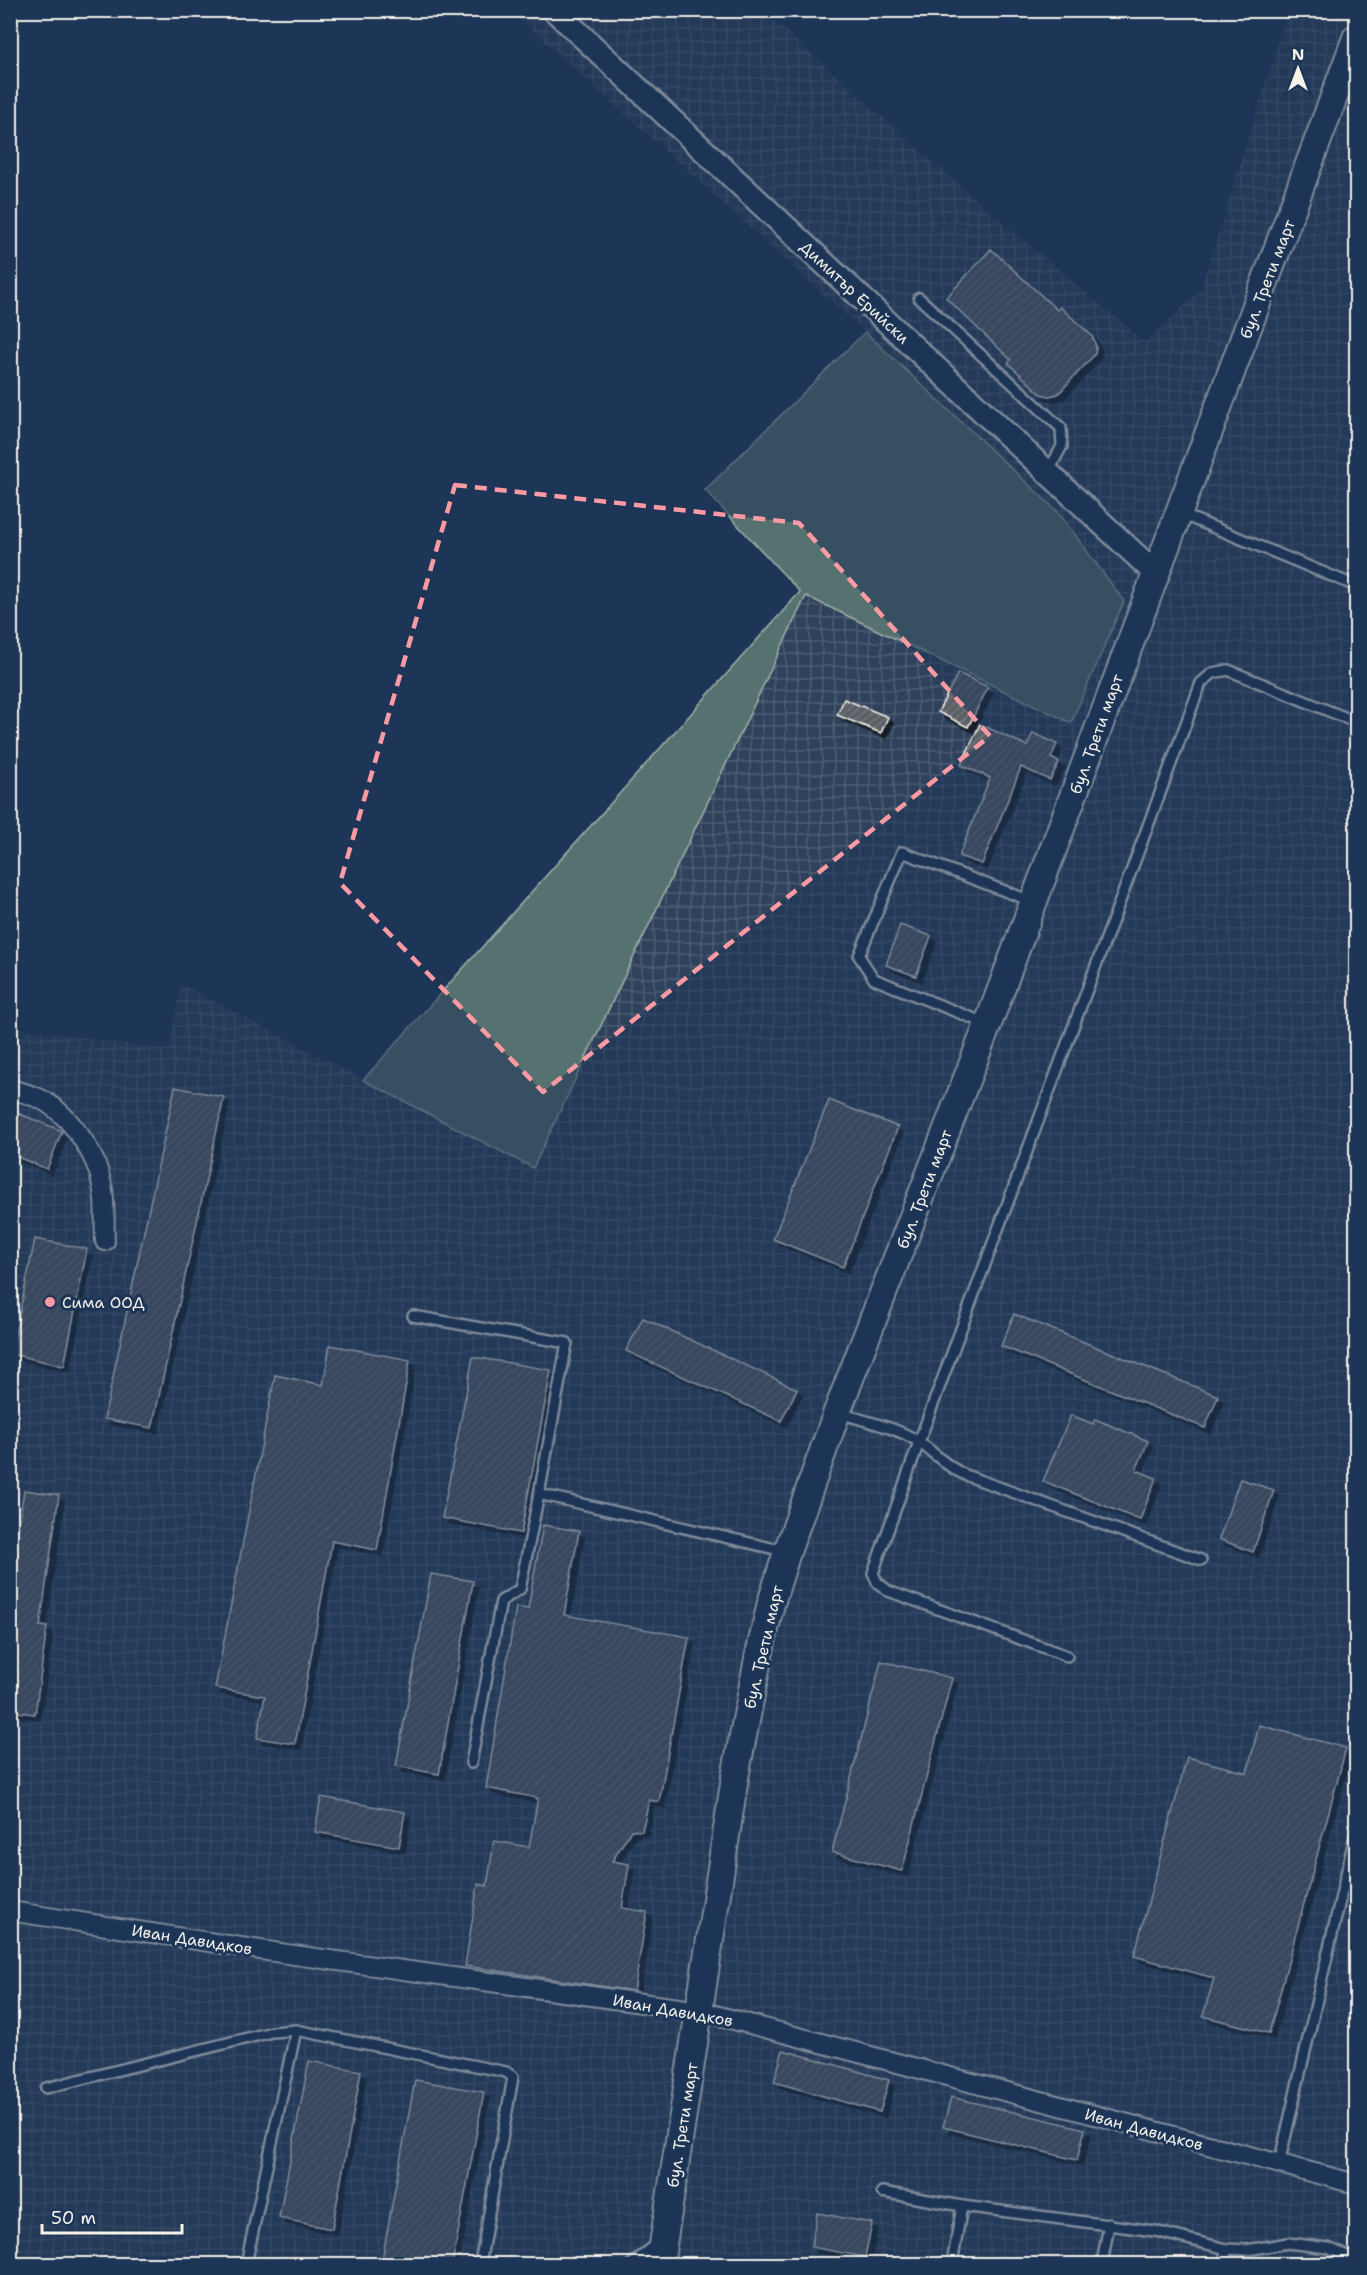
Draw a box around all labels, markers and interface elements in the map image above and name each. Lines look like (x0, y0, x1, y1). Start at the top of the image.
north arrow (1268, 39, 1328, 99)
text: N (1292, 44, 1304, 65)
street label: бул. Трети март (1235, 216, 1300, 342)
street label: Димитър Ерийски (795, 236, 914, 349)
street label: бул. Трети март (1065, 671, 1128, 797)
street label: бул. Трети март (892, 1126, 957, 1252)
place label: Сима ООД (62, 1292, 144, 1313)
marker: Сима ООД (43, 1295, 57, 1309)
street label: бул. Трети март (739, 1583, 788, 1711)
street label: Иван Давидков (130, 1920, 254, 1959)
street label: Иван Давидков (611, 1990, 735, 2031)
street label: бул. Трети март (662, 2060, 703, 2189)
street label: Иван Давидков (1082, 2104, 1205, 2155)
scale bar (42, 2197, 182, 2235)
text: 50 m (51, 2206, 96, 2230)

